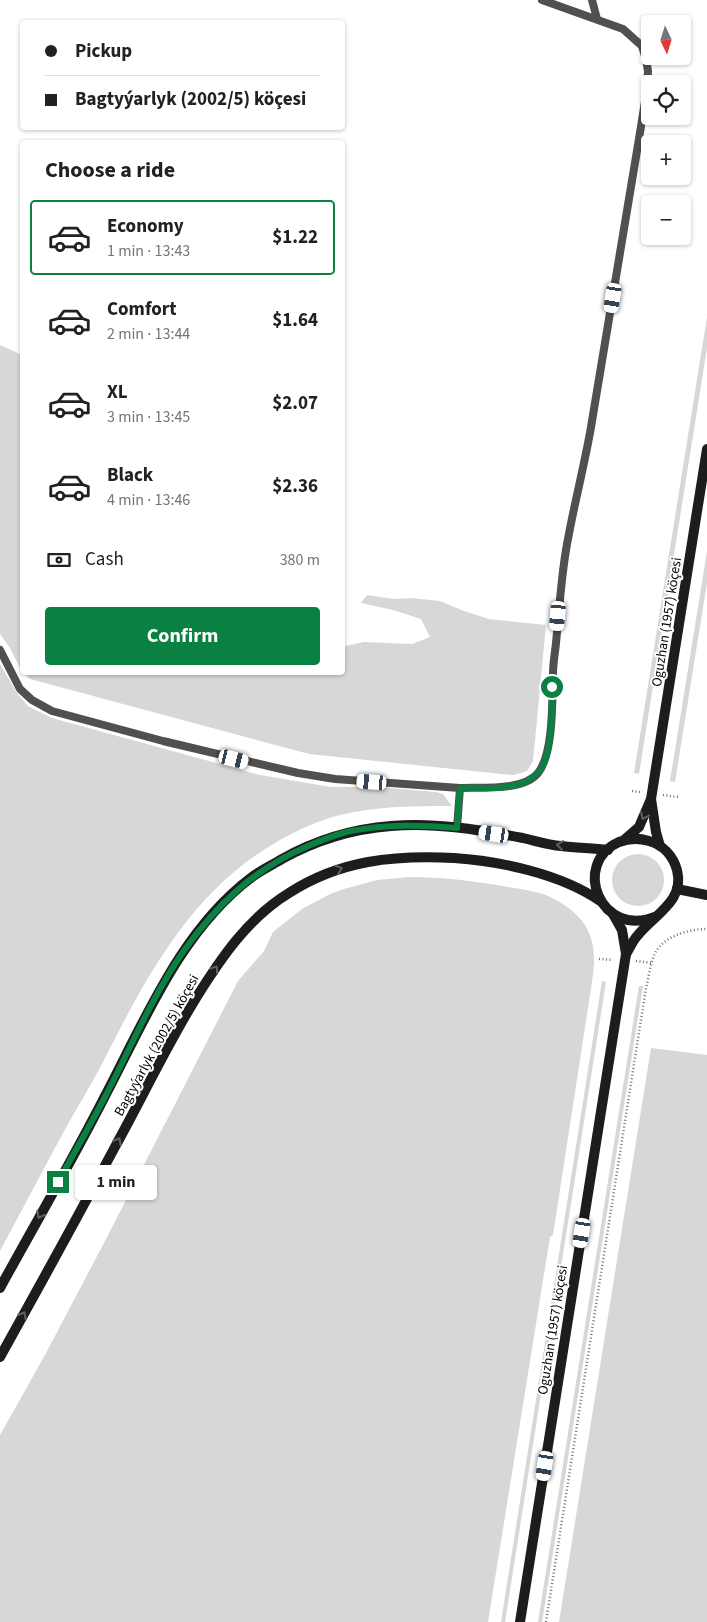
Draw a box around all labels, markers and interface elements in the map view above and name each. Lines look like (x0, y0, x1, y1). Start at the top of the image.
north arrow (641, 15, 691, 65)
map controls (641, 15, 691, 245)
text: Pickup (75, 38, 132, 65)
button: locate (641, 75, 691, 125)
text: Bagtyýarlyk (2002/5) köçesi (75, 86, 306, 113)
button: + (641, 135, 691, 185)
text: Choose a ride (45, 154, 175, 186)
button: − (641, 195, 691, 245)
text: Economy (107, 213, 184, 240)
icon: car (47, 215, 92, 260)
text: $1.22 (272, 224, 318, 251)
text: 1 min · 13:43 (107, 240, 190, 262)
car (603, 282, 622, 314)
text: Comfort (107, 296, 177, 323)
icon: car (47, 298, 92, 343)
text: $1.64 (272, 307, 318, 334)
text: 2 min · 13:44 (107, 323, 190, 345)
text: XL (107, 379, 128, 406)
icon: car (47, 381, 92, 426)
text: $2.07 (272, 390, 318, 417)
text: 3 min · 13:45 (107, 406, 190, 428)
text: Black (107, 462, 153, 489)
icon: car (47, 464, 92, 509)
text: $2.36 (272, 473, 318, 500)
text: 4 min · 13:46 (107, 489, 190, 511)
icon: cash (45, 546, 73, 574)
text: Cash (85, 546, 124, 573)
text: 380 m (280, 549, 320, 571)
street label: Oguzhan (1957) köçesi (647, 556, 687, 688)
car (549, 600, 566, 632)
button: Confirm (45, 607, 320, 665)
route start (541, 676, 563, 698)
car (217, 748, 250, 770)
car (356, 773, 387, 791)
one-way arrow (639, 811, 650, 820)
car (478, 824, 509, 844)
one-way arrow (555, 841, 564, 851)
one-way arrow (334, 865, 342, 875)
one-way arrow (209, 966, 218, 975)
street label: Bagtyýarlyk (2002/5) köçesi (110, 971, 204, 1120)
one-way arrow (112, 1138, 122, 1147)
callout: 1 min (76, 1164, 158, 1200)
route end (47, 1171, 69, 1193)
text: 1 min (97, 1171, 135, 1193)
one-way arrow (36, 1210, 46, 1219)
car (572, 1217, 591, 1249)
street label: Oguzhan (1957) köçesi (533, 1264, 573, 1396)
one-way arrow (17, 1311, 27, 1320)
car (535, 1450, 554, 1482)

